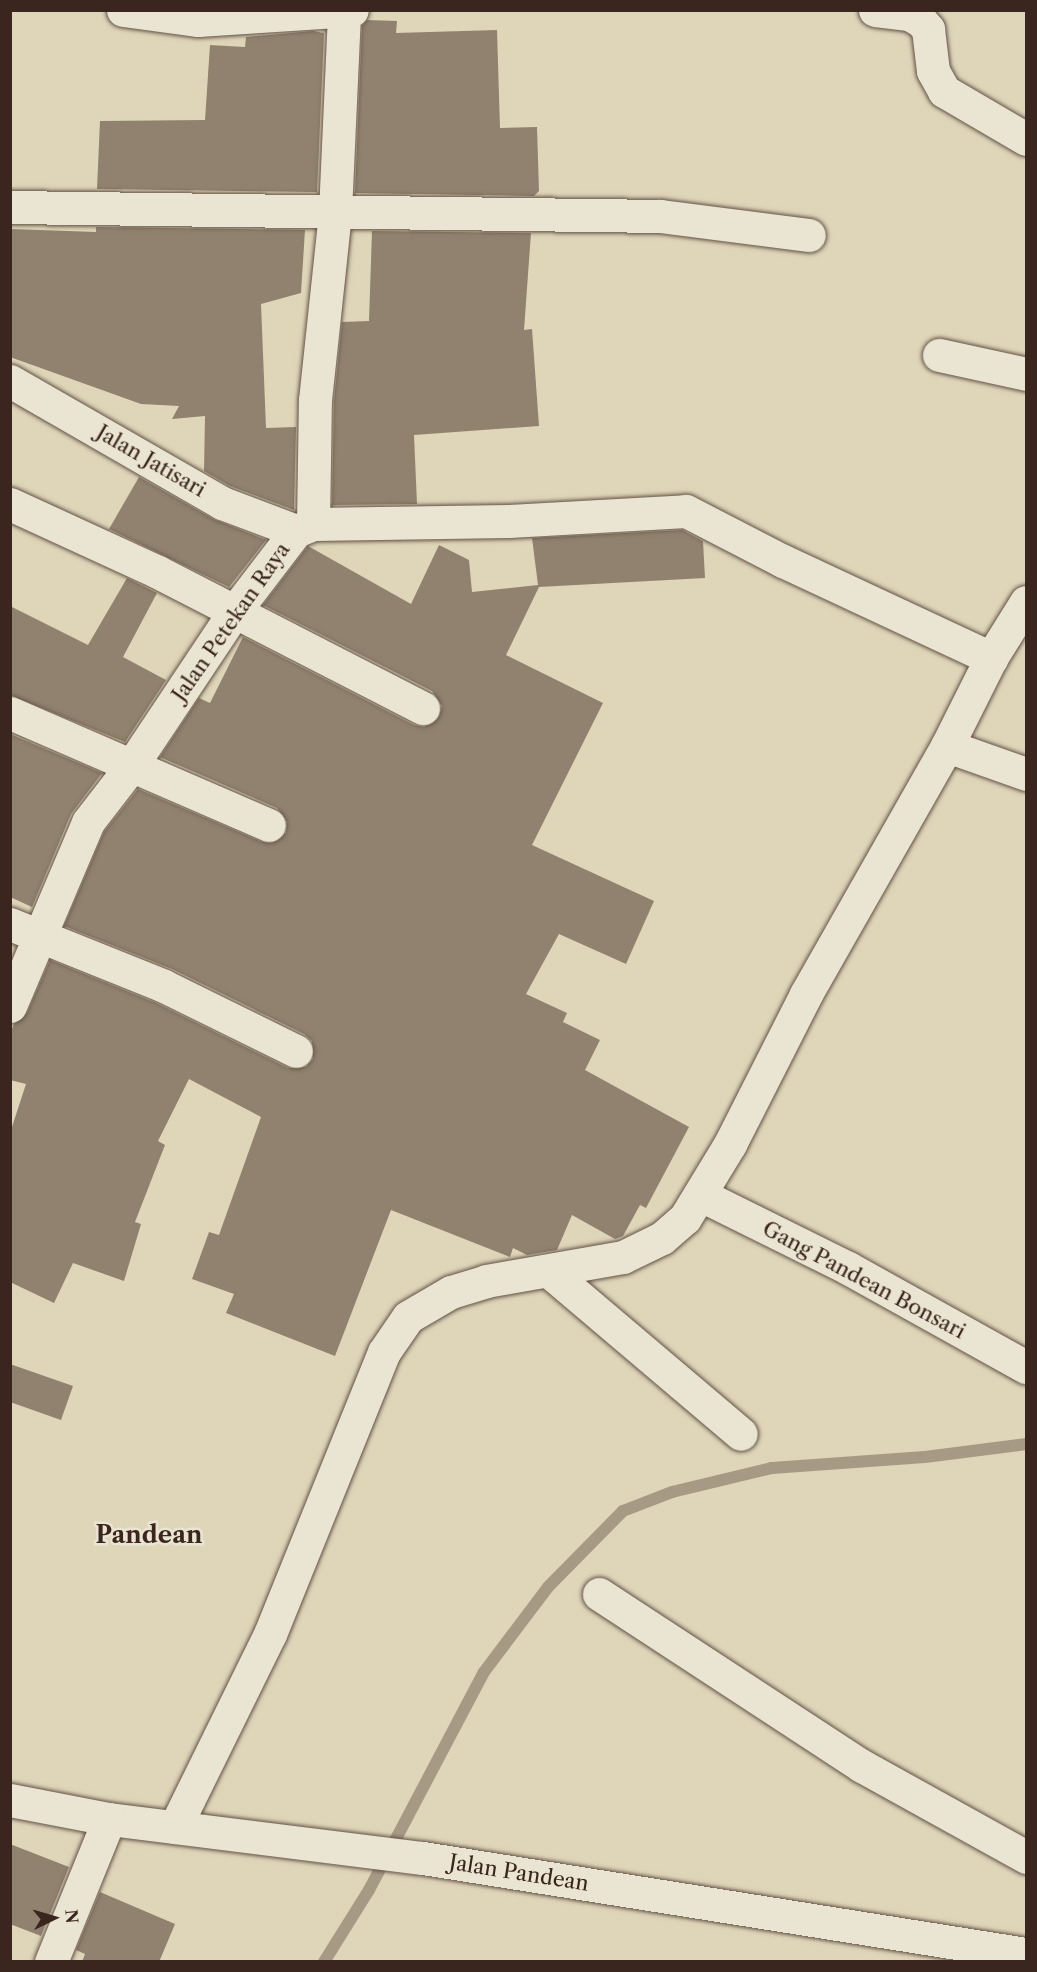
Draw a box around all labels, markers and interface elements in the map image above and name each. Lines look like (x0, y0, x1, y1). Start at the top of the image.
street label: Jalan Jatisari (92, 420, 210, 502)
street label: Jalan Petekan Raya (167, 538, 295, 706)
street label: Gang Pandean Bonsari (758, 1216, 970, 1344)
district label: Pandean (96, 1521, 202, 1549)
street label: Jalan Pandean (447, 1850, 591, 1896)
north arrow (24, 1888, 84, 1948)
text: N (61, 1909, 82, 1924)

